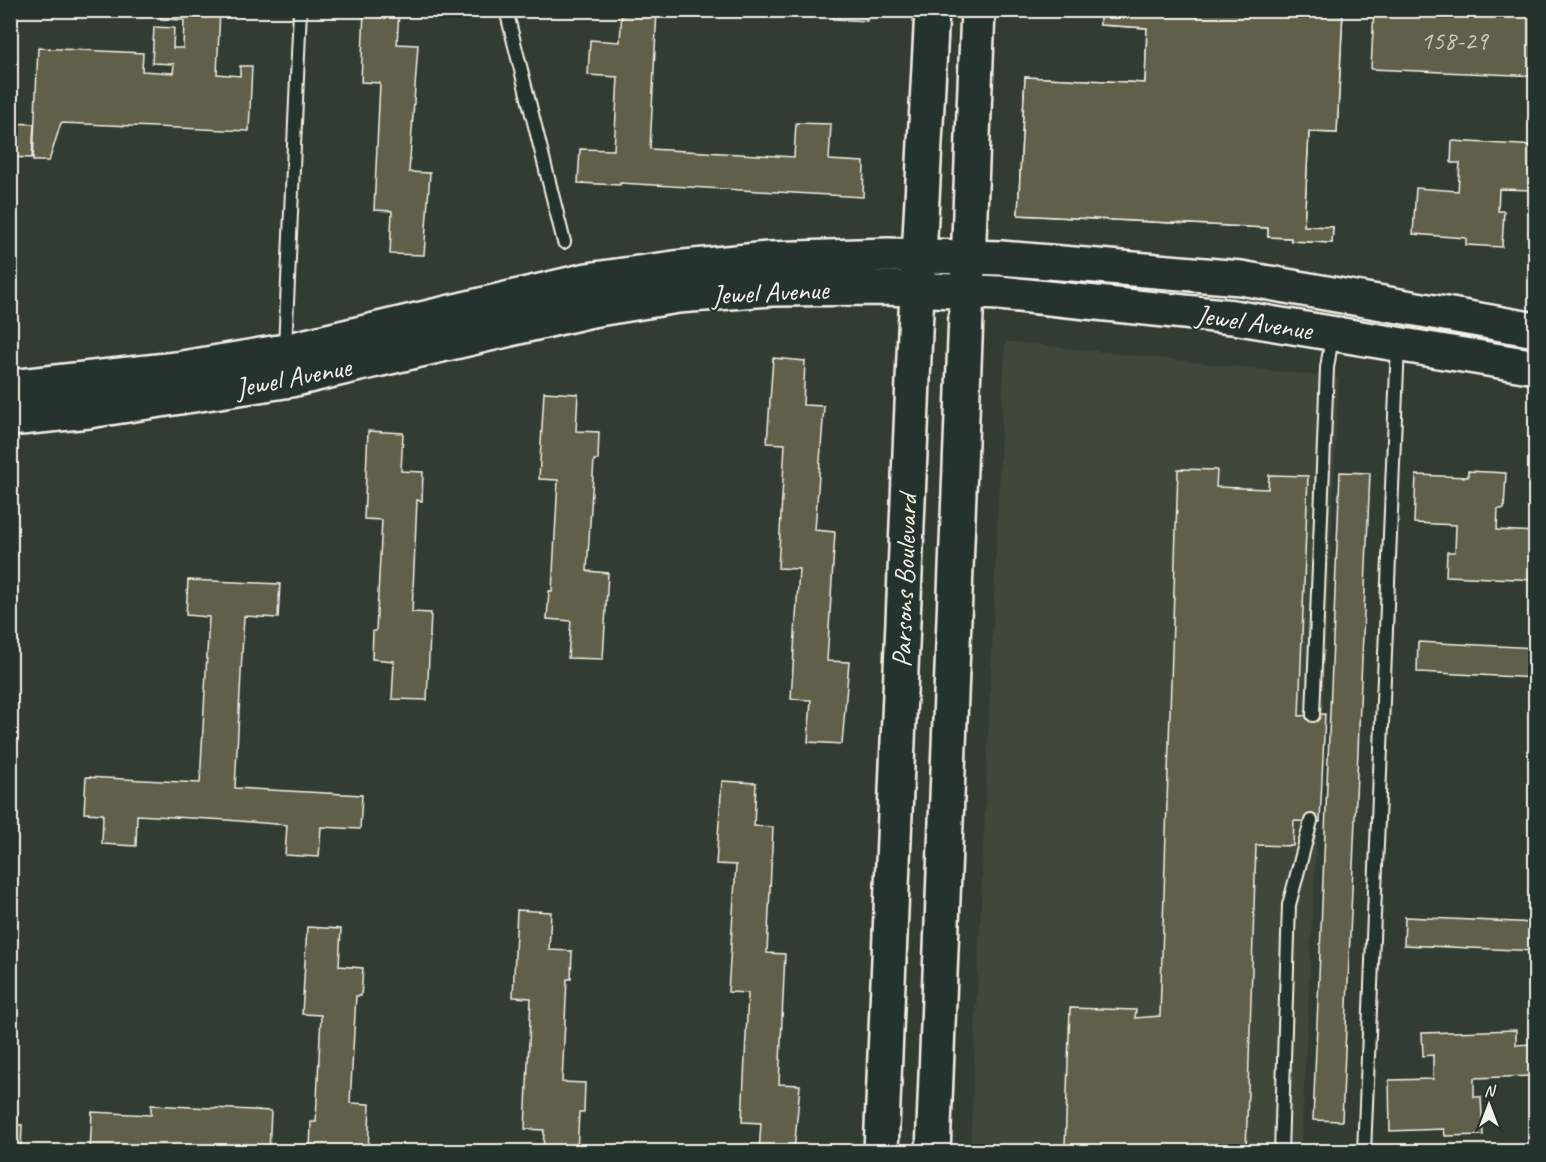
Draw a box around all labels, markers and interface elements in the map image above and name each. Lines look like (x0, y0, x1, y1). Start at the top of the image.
house number: 158-29 (1421, 24, 1490, 57)
street label: Jewel Avenue (709, 271, 831, 313)
street label: Jewel Avenue (1192, 296, 1316, 348)
street label: Jewel Avenue (230, 348, 355, 406)
street label: Parsons Boulevard (883, 490, 925, 668)
north arrow (1459, 1075, 1519, 1135)
text: N (1484, 1081, 1497, 1101)

